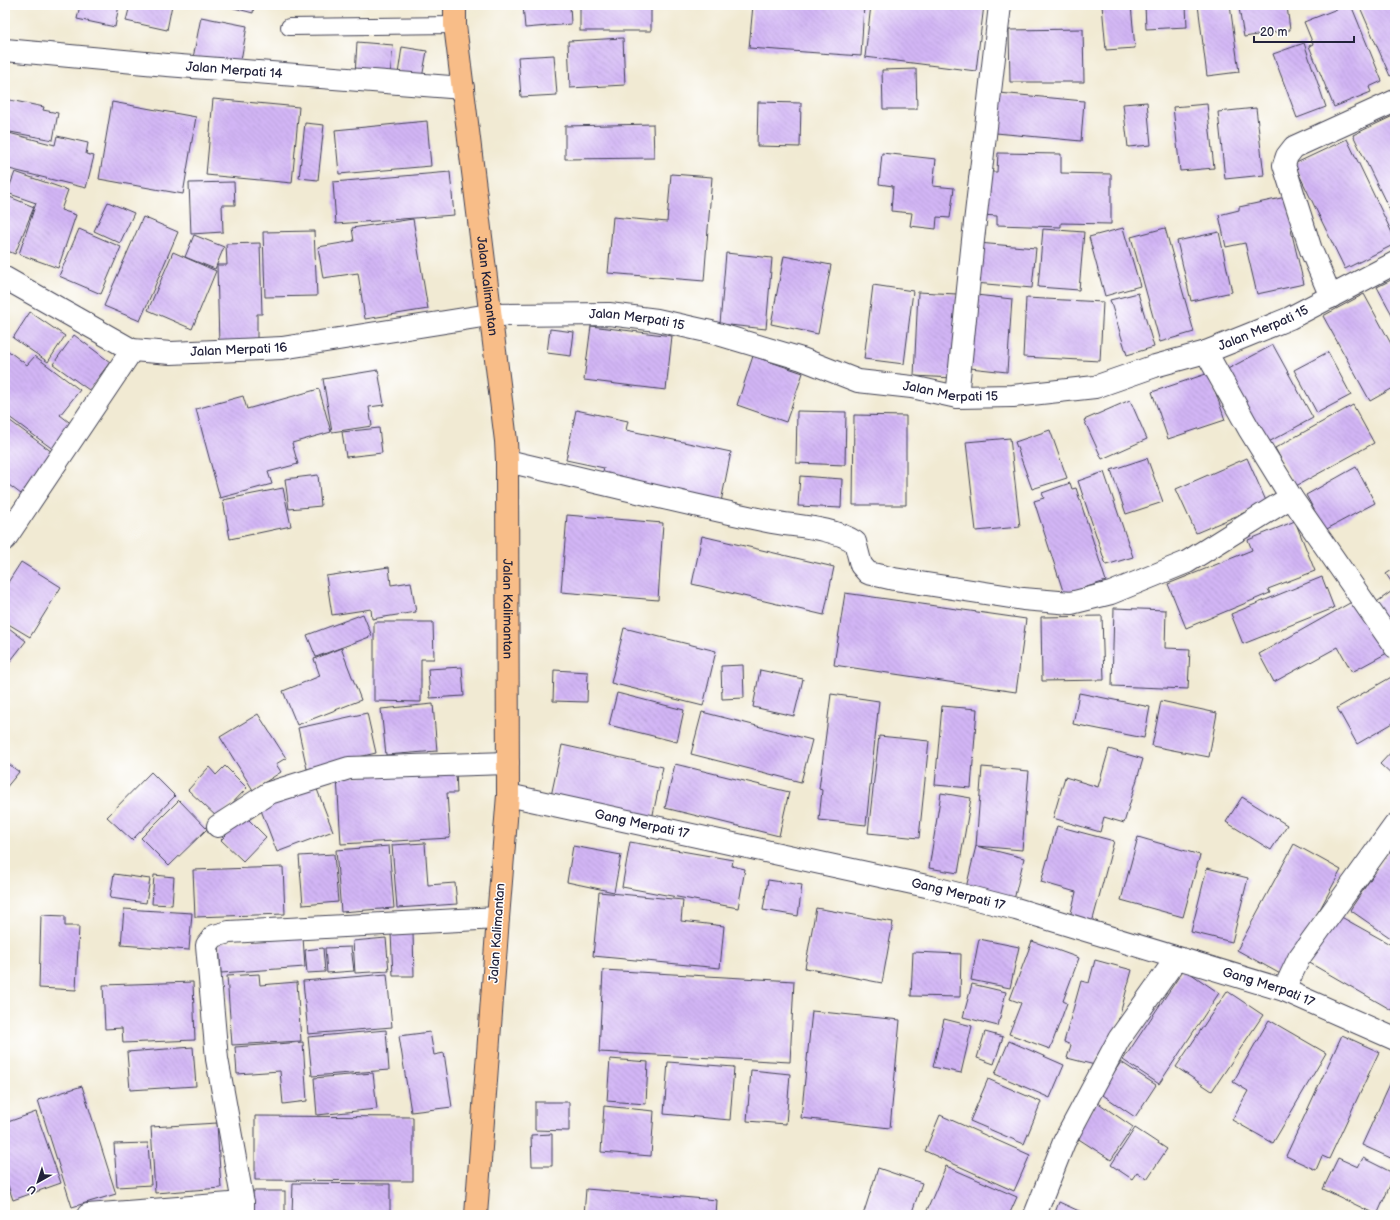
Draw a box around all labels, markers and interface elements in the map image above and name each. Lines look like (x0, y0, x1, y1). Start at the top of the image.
scale bar (1254, 18, 1354, 44)
text: 20 m (1260, 25, 1287, 40)
street label: Jalan Merpati 14 (185, 58, 283, 82)
street label: Jalan Kalimantan (473, 235, 501, 337)
street label: Jalan Merpati 15 (1216, 302, 1311, 354)
street label: Jalan Merpati 15 (589, 306, 686, 334)
street label: Jalan Merpati 16 (190, 339, 289, 360)
street label: Jalan Merpati 15 (902, 378, 998, 405)
street label: Jalan Kalimantan (499, 559, 516, 659)
street label: Gang Merpati 17 (593, 806, 691, 842)
street label: Gang Merpati 17 (910, 875, 1007, 914)
street label: Jalan Kalimantan (486, 882, 508, 984)
street label: Gang Merpati 17 (1221, 964, 1317, 1011)
north arrow (18, 1162, 58, 1202)
text: U (25, 1182, 39, 1197)

